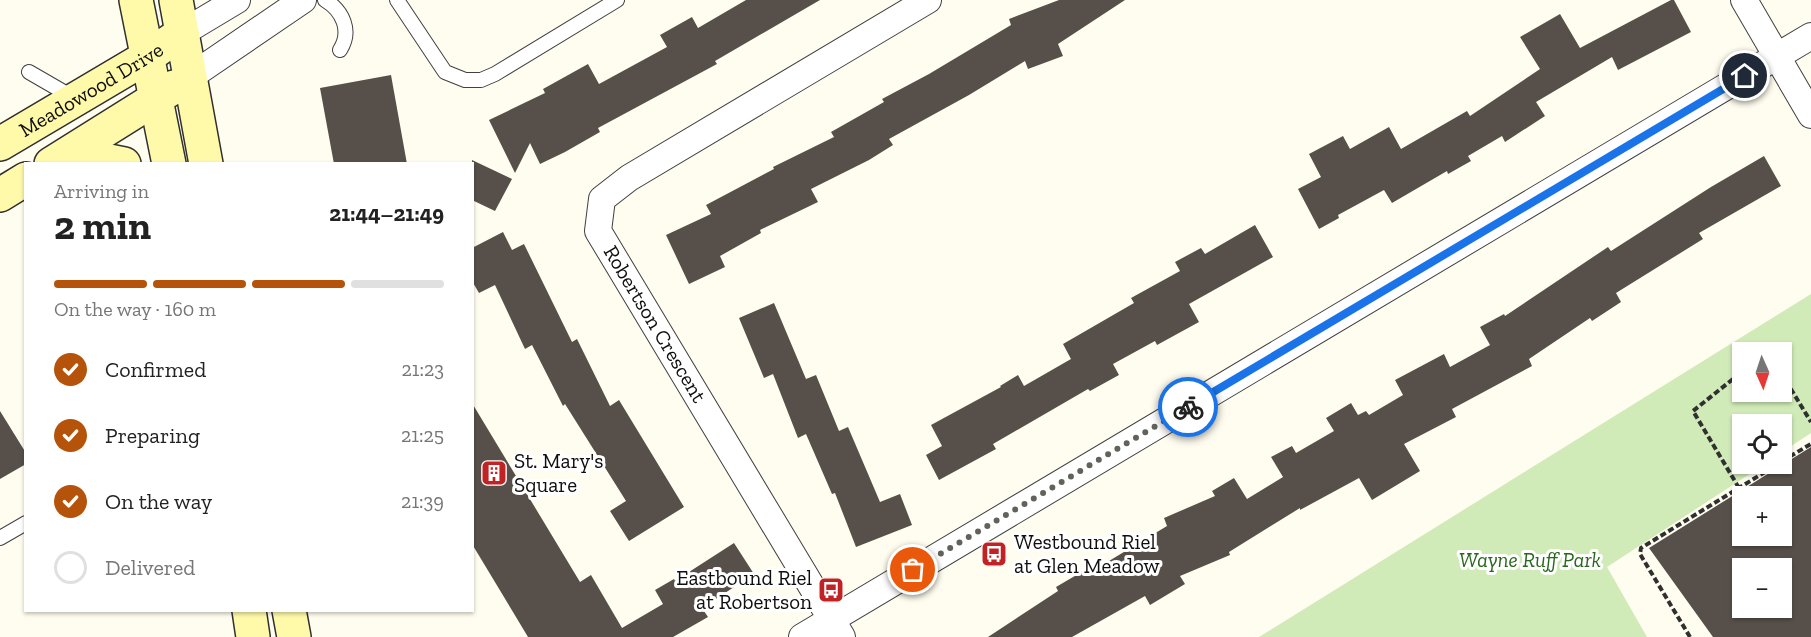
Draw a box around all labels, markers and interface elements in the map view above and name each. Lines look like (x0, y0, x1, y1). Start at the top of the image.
street label: Meadowood Drive (14, 37, 168, 142)
pin (1719, 50, 1770, 101)
icon: home (1728, 59, 1761, 92)
text: Arriving in (54, 179, 149, 203)
text: 21:44–21:49 (329, 200, 444, 227)
text: 2 min (54, 202, 151, 249)
street label: Robertson Crescent (599, 241, 712, 407)
text: On the way · 160 m (54, 297, 216, 321)
north arrow (1732, 342, 1792, 402)
map controls (1732, 342, 1792, 618)
icon: check (54, 353, 87, 386)
text: Confirmed (105, 356, 206, 383)
text: 21:23 (401, 357, 444, 381)
courier (1158, 377, 1218, 437)
icon: bike (1172, 391, 1205, 424)
button: locate (1732, 414, 1792, 474)
icon: check (54, 419, 87, 452)
text: Preparing (105, 422, 200, 449)
text: 21:25 (401, 423, 444, 447)
place label: St. Mary's Square (514, 448, 603, 497)
building icon: St. Mary's Square (479, 458, 509, 488)
icon: check (54, 485, 87, 518)
button: + (1732, 486, 1792, 546)
text: On the way (105, 488, 212, 515)
text: 21:39 (401, 489, 444, 513)
place label: Westbound Riel at Glen Meadow (1014, 529, 1160, 578)
bus stop icon: Westbound Riel at Glen Meadow (979, 539, 1009, 569)
pin (887, 544, 938, 595)
park label: Wayne Ruff Park (1459, 547, 1601, 572)
icon: bag (896, 553, 929, 586)
text: Delivered (105, 554, 195, 581)
button: − (1732, 558, 1792, 618)
place label: Eastbound Riel at Robertson (676, 565, 812, 614)
bus stop icon: Eastbound Riel at Robertson (816, 575, 846, 605)

